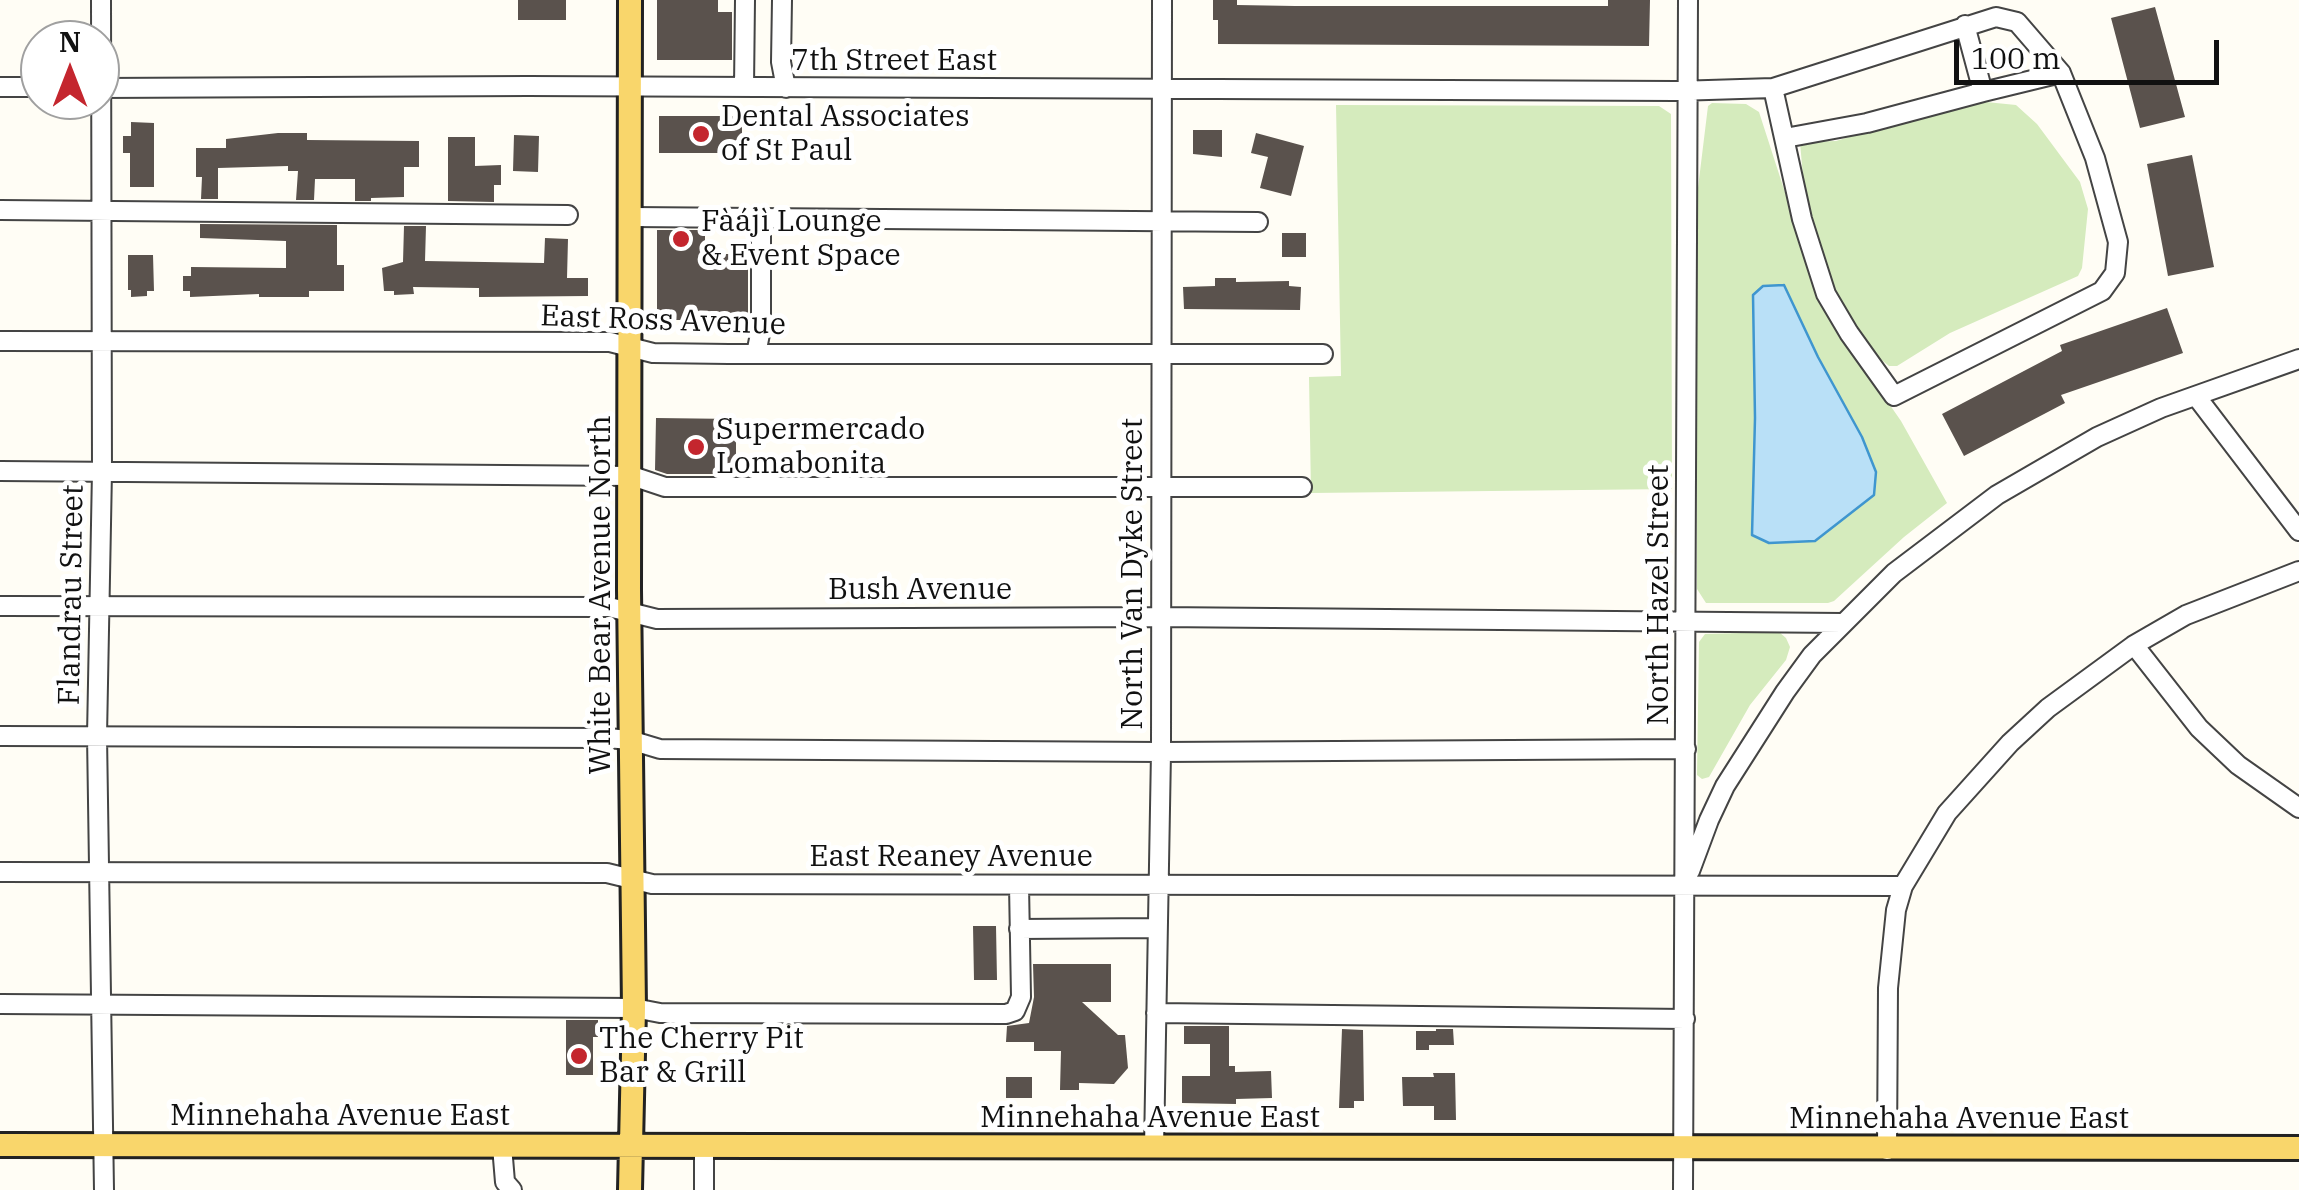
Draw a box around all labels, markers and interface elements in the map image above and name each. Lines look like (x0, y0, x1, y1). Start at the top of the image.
north arrow (20, 20, 120, 120)
scale bar (1959, 20, 2224, 82)
text: N (59, 23, 81, 60)
text: 100 m (1971, 38, 2061, 77)
street label: 7th Street East (791, 43, 997, 79)
place label: Dental Associates of St Paul (721, 99, 970, 170)
marker: Dental Associates of St Paul (690, 123, 712, 145)
place label: Fàájì Lounge & Event Space (701, 204, 901, 274)
marker: Fàájì Lounge & Event Space (670, 228, 692, 250)
street label: East Ross Avenue (540, 299, 786, 343)
place label: Supermercado Lomabonita (716, 412, 925, 482)
street label: White Bear Avenue North (583, 415, 619, 775)
street label: North Van Dyke Street (1115, 418, 1151, 730)
marker: Supermercado Lomabonita (685, 436, 707, 458)
street label: North Hazel Street (1641, 464, 1677, 726)
street label: Flandrau Street (52, 484, 92, 706)
street label: Bush Avenue (828, 572, 1012, 608)
street label: East Reaney Avenue (809, 839, 1093, 875)
place label: The Cherry Pit Bar & Grill (599, 1021, 804, 1092)
marker: The Cherry Pit Bar & Grill (568, 1045, 590, 1067)
street label: Minnehaha Avenue East (170, 1098, 510, 1134)
street label: Minnehaha Avenue East (980, 1100, 1320, 1136)
street label: Minnehaha Avenue East (1789, 1101, 2129, 1137)

